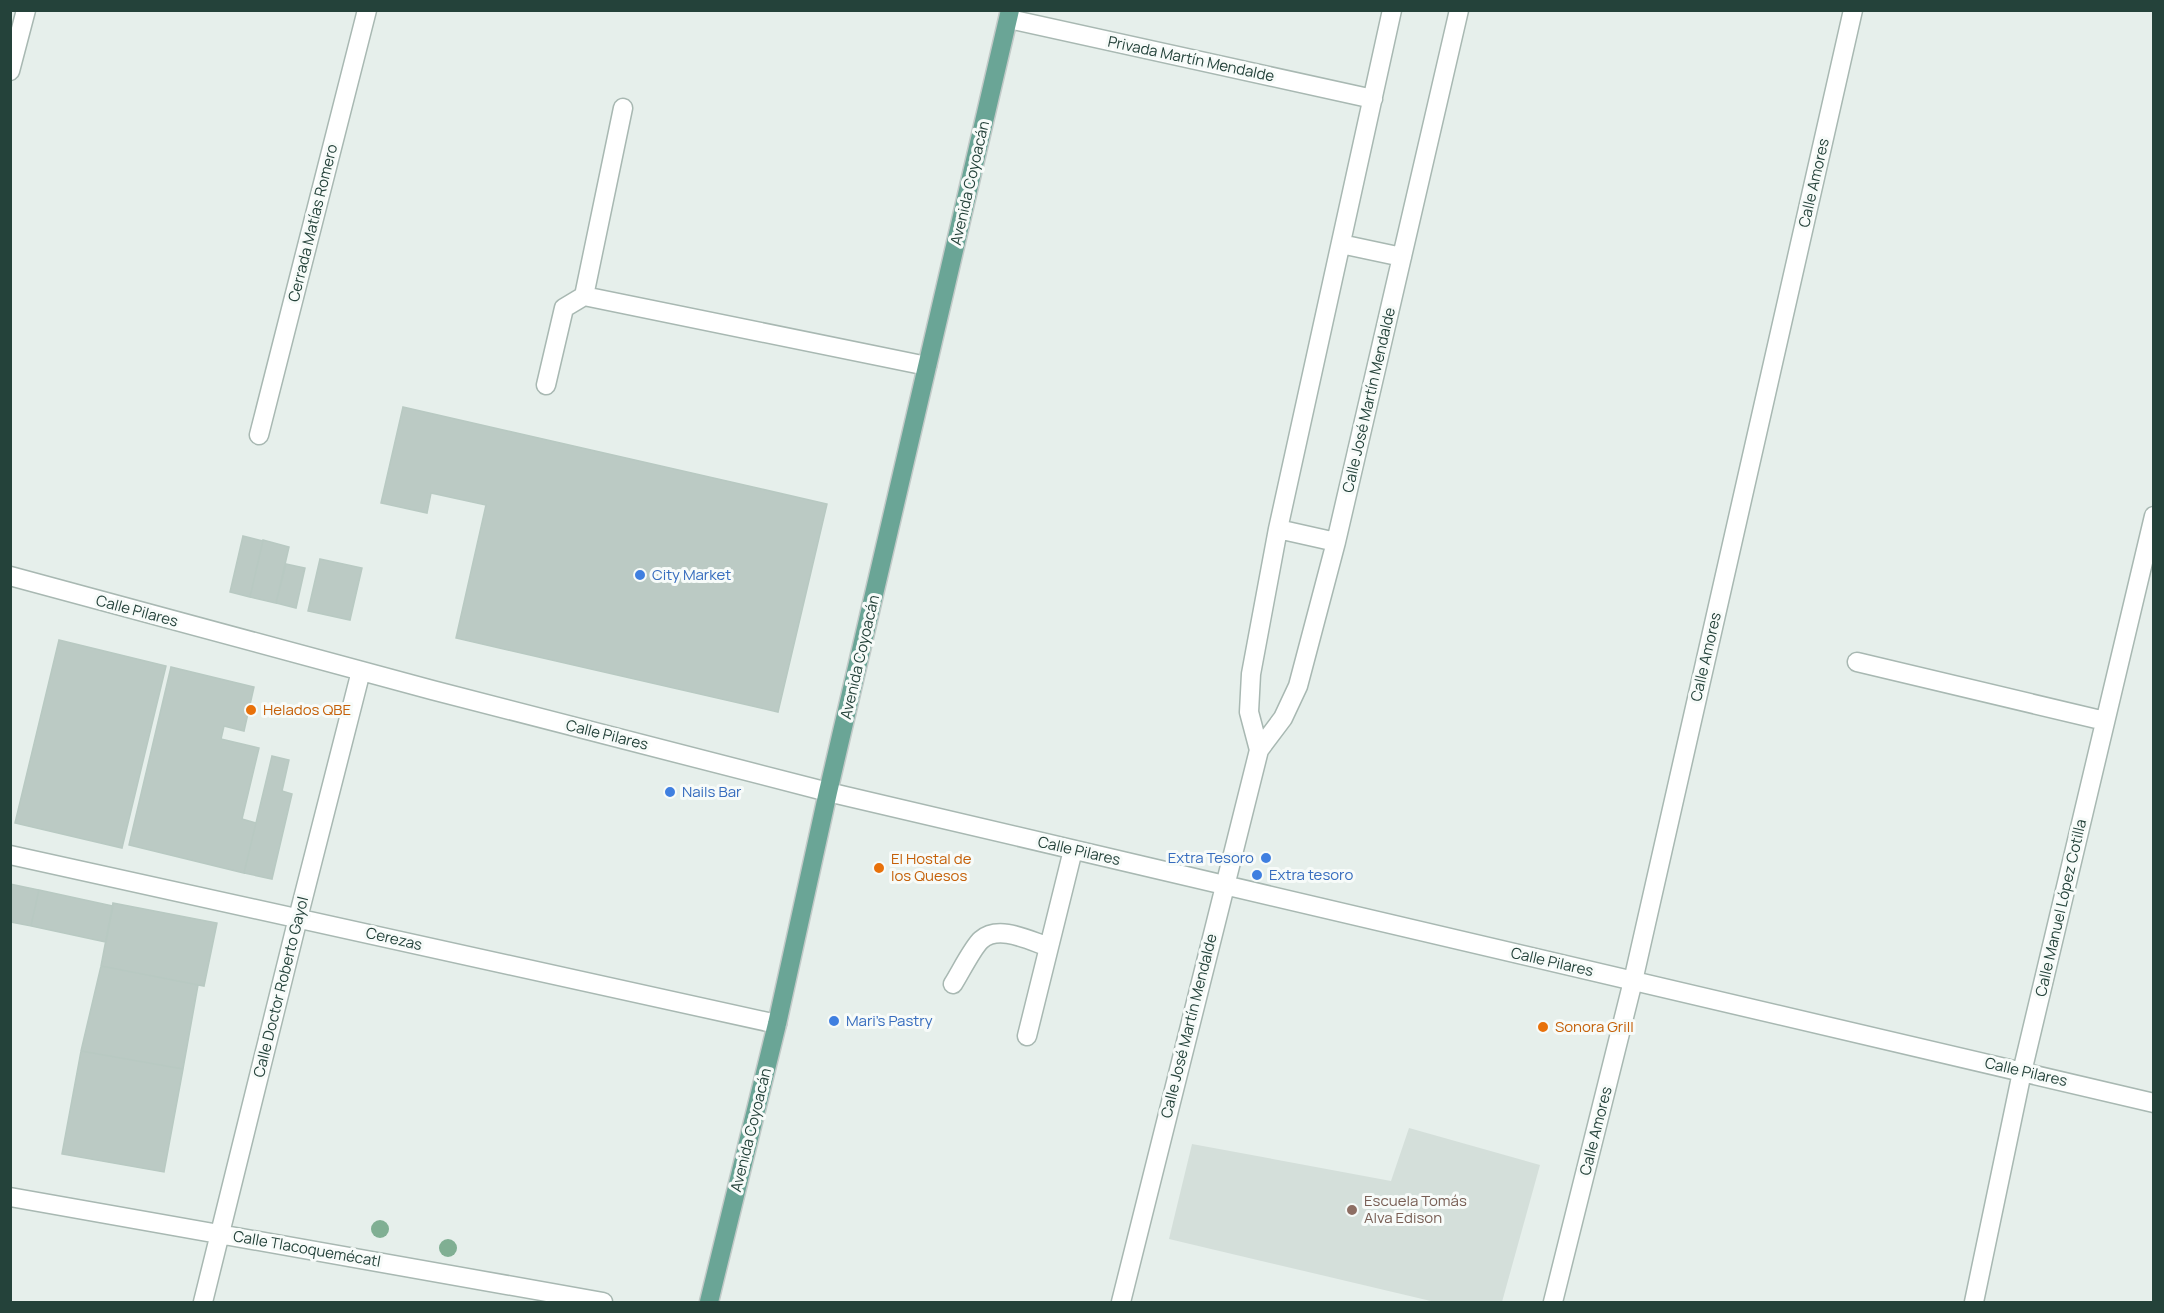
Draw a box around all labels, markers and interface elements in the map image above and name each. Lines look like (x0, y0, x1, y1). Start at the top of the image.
street label: Privada Martín Mendalde (1106, 31, 1277, 86)
street label: Avenida Coyoacán (945, 119, 994, 247)
street label: Calle Amores (1793, 136, 1834, 229)
street label: Cerrada Matías Romero (283, 142, 342, 304)
street label: Calle José Martín Mendalde (1337, 305, 1400, 495)
place label: City Market (652, 564, 731, 585)
marker: City Market (633, 568, 647, 582)
street label: Calle Pilares (94, 589, 181, 632)
street label: Avenida Coyoacán (835, 593, 884, 721)
street label: Calle Amores (1685, 610, 1726, 703)
place label: Helados QBE (263, 699, 351, 720)
marker: Helados QBE (244, 703, 258, 717)
street label: Calle Pilares (564, 714, 651, 755)
place label: Nails Bar (682, 781, 742, 802)
marker: Nails Bar (663, 785, 677, 799)
street label: Calle Manuel López Cotilla (2030, 817, 2091, 999)
street label: Calle Pilares (1036, 831, 1123, 870)
place label: Extra Tesoro (1168, 847, 1254, 868)
place label: El Hostal de los Quesos (891, 848, 972, 886)
marker: Extra Tesoro (1259, 851, 1273, 865)
marker: El Hostal de los Quesos (872, 861, 886, 875)
place label: Extra tesoro (1269, 864, 1353, 885)
marker: Extra tesoro (1250, 868, 1264, 882)
street label: Calle Doctor Roberto Gayol (248, 894, 313, 1079)
street label: Cerezas (364, 922, 424, 955)
street label: Calle José Martín Mendalde (1155, 931, 1222, 1120)
street label: Calle Pilares (1509, 942, 1596, 981)
place label: Mari's Pastry (846, 1010, 933, 1031)
marker: Mari's Pastry (827, 1014, 841, 1028)
place label: Sonora Grill (1555, 1016, 1634, 1037)
marker: Sonora Grill (1536, 1020, 1550, 1034)
street label: Calle Pilares (1983, 1052, 2070, 1091)
street label: Avenida Coyoacán (725, 1066, 776, 1194)
street label: Calle Amores (1574, 1084, 1617, 1177)
place label: Escuela Tomás Alva Edison (1364, 1190, 1467, 1228)
marker: Escuela Tomás Alva Edison (1345, 1203, 1359, 1217)
street label: Calle Tlacoquemécatl (232, 1225, 383, 1272)

